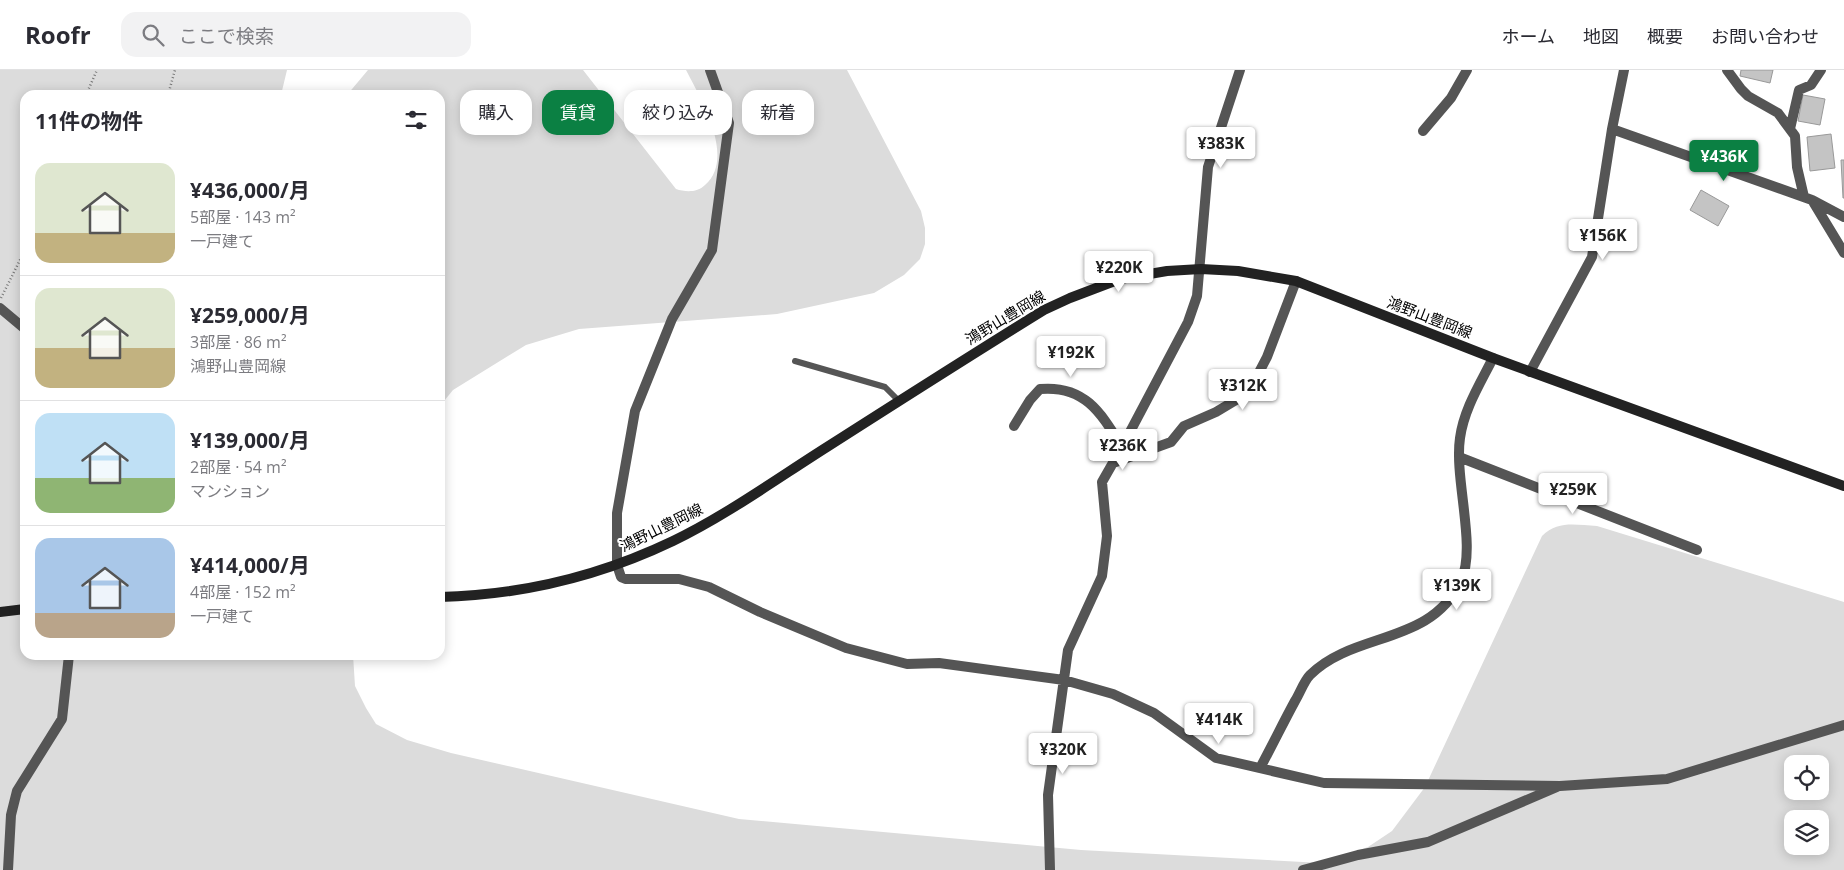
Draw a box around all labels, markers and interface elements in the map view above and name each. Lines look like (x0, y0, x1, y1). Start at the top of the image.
search box (121, 12, 471, 57)
text: Roofr (25, 18, 91, 51)
icon: search (139, 21, 167, 49)
text: ここで検索 (179, 23, 274, 49)
text: ホーム (1502, 24, 1555, 48)
text: 地図 (1583, 24, 1619, 48)
text: 概要 (1647, 24, 1683, 48)
text: お問い合わせ (1711, 24, 1819, 48)
chip: 購入 (460, 90, 532, 135)
chip: 賃貸 (542, 90, 614, 135)
chip: 絞り込み (624, 90, 732, 135)
chip: 新着 (742, 90, 814, 135)
icon: filters (402, 106, 430, 134)
text: 11件の物件 (35, 107, 143, 135)
pin: ¥383K (1186, 126, 1256, 169)
text: ¥383K (1197, 132, 1245, 154)
pin: ¥436K (1689, 140, 1759, 182)
text: ¥436K (1700, 145, 1748, 167)
text: ¥436,000/月 (190, 176, 310, 204)
icon: home (75, 183, 135, 243)
text: 5部屋 · 143 m² (190, 206, 296, 228)
pin: ¥156K (1568, 218, 1638, 261)
text: ¥156K (1579, 224, 1627, 246)
text: 一戸建て (190, 230, 254, 252)
pin: ¥220K (1084, 250, 1154, 293)
text: ¥220K (1095, 256, 1143, 278)
street label: 鴻野山豊岡線 (961, 285, 1049, 349)
street label: 鴻野山豊岡線 (1384, 292, 1476, 342)
text: ¥259,000/月 (190, 301, 310, 329)
icon: home (75, 308, 135, 368)
text: 3部屋 · 86 m² (190, 331, 287, 353)
pin: ¥192K (1036, 336, 1106, 378)
text: ¥192K (1047, 341, 1095, 363)
text: 鴻野山豊岡線 (190, 355, 286, 377)
pin: ¥312K (1208, 368, 1278, 411)
text: ¥312K (1219, 374, 1267, 396)
text: ¥139,000/月 (190, 426, 310, 454)
pin: ¥236K (1088, 428, 1158, 471)
icon: home (75, 433, 135, 493)
text: ¥236K (1099, 434, 1147, 456)
text: 2部屋 · 54 m² (190, 456, 287, 478)
pin: ¥259K (1538, 472, 1608, 515)
text: ¥259K (1549, 478, 1597, 500)
text: マンション (190, 480, 270, 502)
street label: 鴻野山豊岡線 (616, 498, 706, 556)
text: ¥414,000/月 (190, 551, 310, 579)
icon: home (75, 558, 135, 618)
pin: ¥139K (1422, 568, 1492, 611)
text: ¥139K (1433, 574, 1481, 596)
text: 4部屋 · 152 m² (190, 581, 296, 603)
text: 一戸建て (190, 605, 254, 627)
pin: ¥414K (1184, 702, 1254, 745)
text: ¥414K (1195, 708, 1243, 730)
pin: ¥320K (1028, 732, 1098, 775)
text: ¥320K (1039, 738, 1087, 760)
map controls (1784, 755, 1829, 855)
button: locate (1784, 755, 1829, 800)
button: layers (1784, 810, 1829, 855)

